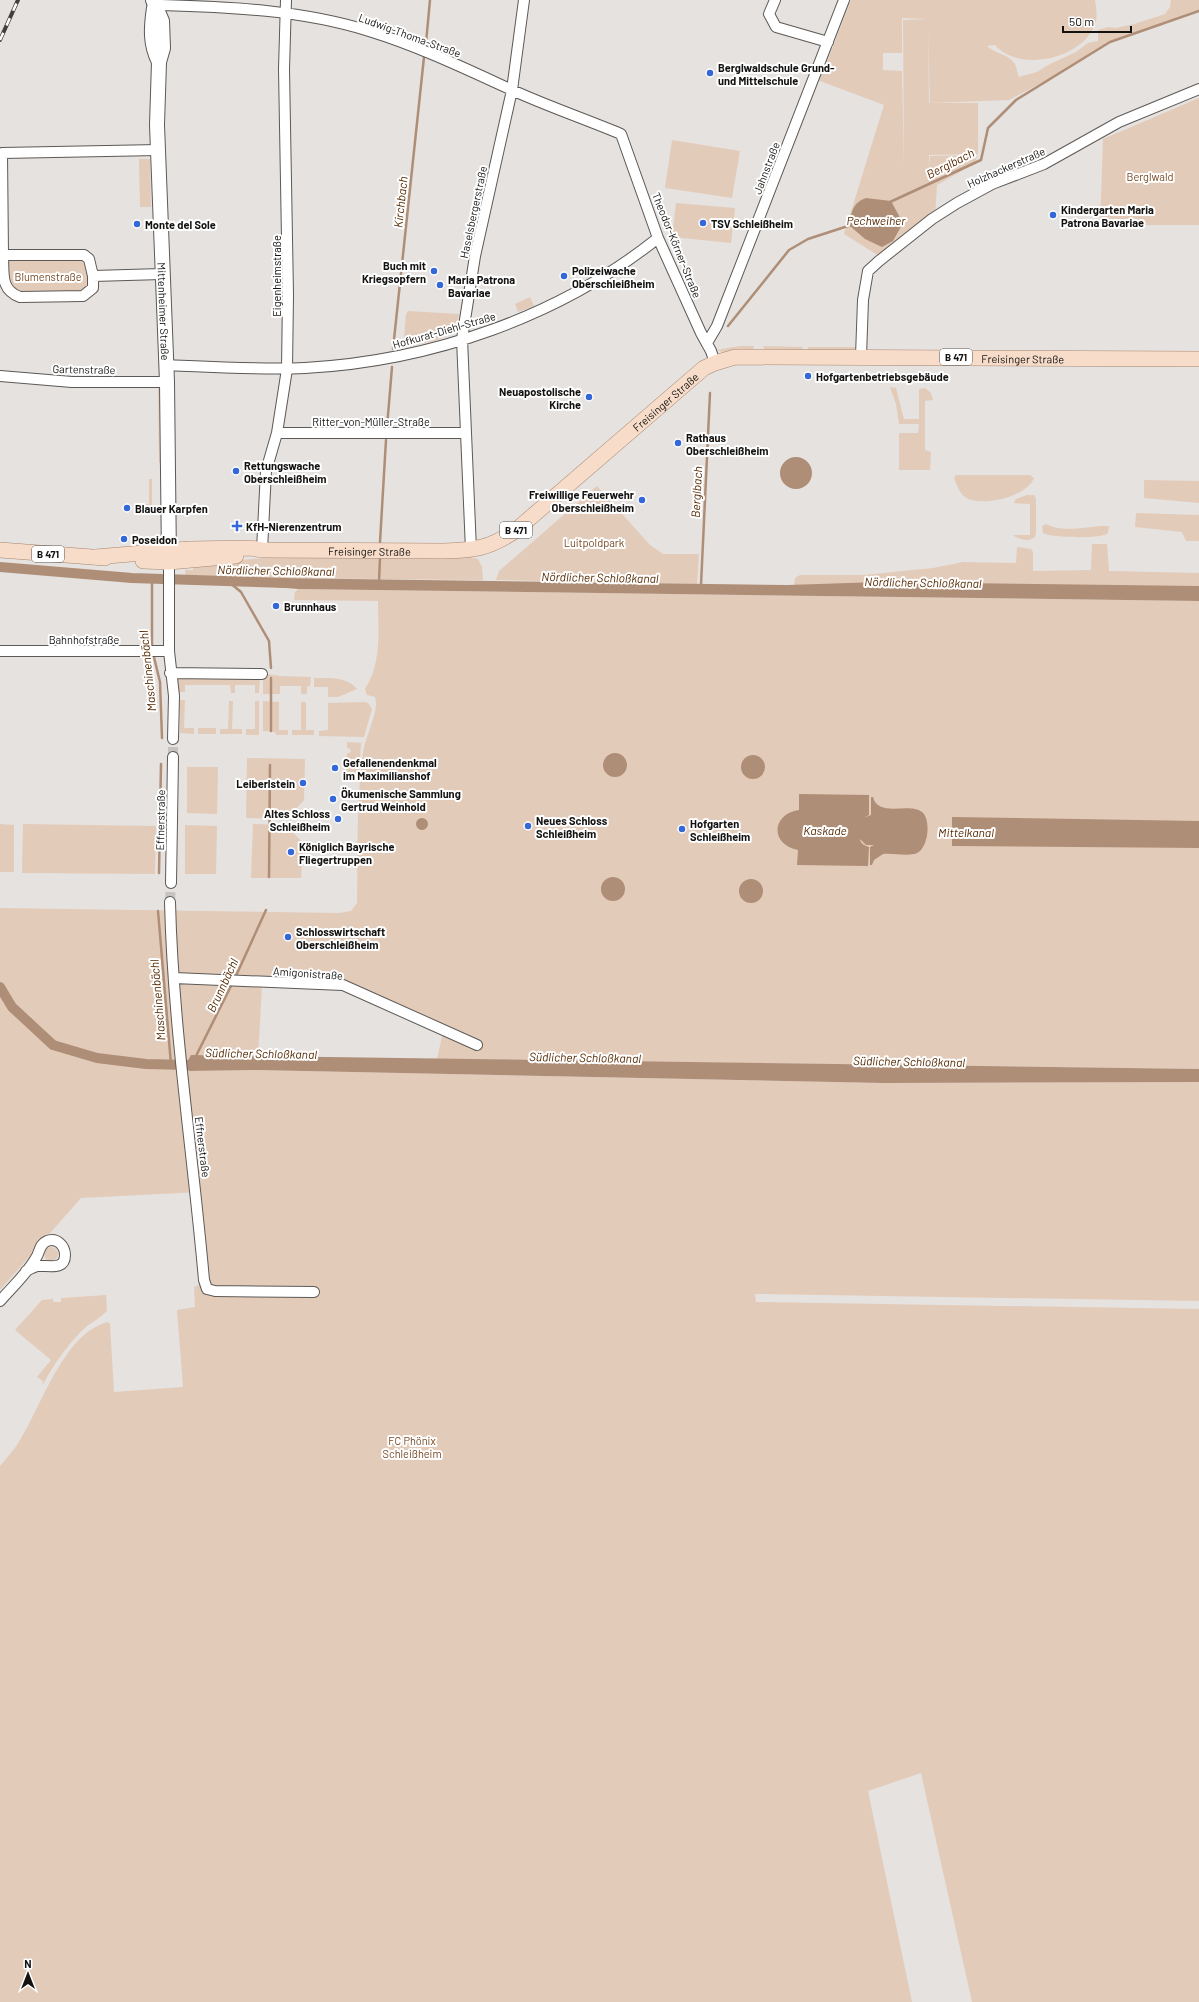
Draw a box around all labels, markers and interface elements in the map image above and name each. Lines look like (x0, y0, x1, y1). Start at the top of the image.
scale bar (1063, 8, 1131, 34)
street label: Ludwig-Thoma-Straße (357, 10, 463, 60)
text: 50 m (1069, 14, 1094, 28)
place label: Berglwaldschule Grund- und Mittelschule (718, 61, 835, 87)
marker: Berglwaldschule Grund- und Mittelschule (705, 68, 715, 78)
street label: Jahnstraße (750, 140, 782, 196)
street label: Holzhackerstraße (965, 144, 1047, 190)
water label: Berglbach (924, 145, 976, 181)
street label: Haselsbergerstraße (457, 165, 489, 259)
park label: Berglwald (1126, 170, 1174, 183)
water label: Kirchbach (390, 176, 410, 228)
street label: Theodor-Körner-Straße (650, 190, 704, 300)
place label: Kindergarten Maria Patrona Bavariae (1061, 203, 1154, 229)
marker: Kindergarten Maria Patrona Bavariae (1048, 210, 1058, 220)
water label: Pechweiher (846, 213, 906, 227)
place label: TSV Schleißheim (711, 217, 793, 230)
place label: Monte del Sole (145, 218, 216, 231)
marker: TSV Schleißheim (698, 218, 708, 228)
marker: Monte del Sole (132, 219, 142, 229)
street label: Eigenheimstraße (270, 235, 283, 317)
place label: Buch mit Kriegsopfern (362, 259, 426, 285)
street label: Mittenheimer Straße (156, 262, 173, 361)
place label: Polizeiwache Oberschleißheim (572, 264, 654, 290)
marker: Buch mit Kriegsopfern (429, 266, 439, 276)
park label: Blumenstraße (14, 270, 82, 283)
marker: Polizeiwache Oberschleißheim (559, 271, 569, 281)
place label: Maria Patrona Bavariae (448, 273, 515, 299)
marker: Maria Patrona Bavariae (435, 280, 445, 290)
street label: Hofkurat-Diehl-Straße (391, 309, 497, 351)
road number: B 471 (940, 349, 972, 365)
street label: Freisinger Straße (981, 352, 1064, 365)
street label: Gartenstraße (52, 362, 116, 376)
street label: Freisinger Straße (630, 369, 701, 433)
place label: Hofgartenbetriebsgebäude (816, 370, 949, 383)
marker: Hofgartenbetriebsgebäude (803, 371, 813, 381)
place label: Neuapostolische Kirche (499, 385, 581, 411)
marker: Neuapostolische Kirche (584, 392, 594, 402)
street label: Ritter-von-Müller-Straße (312, 415, 430, 428)
place label: Rathaus Oberschleißheim (686, 431, 768, 457)
marker: Rathaus Oberschleißheim (673, 438, 683, 448)
place label: Rettungswache Oberschleißheim (244, 459, 326, 485)
marker: Rettungswache Oberschleißheim (231, 466, 241, 476)
water label: Berglbach (688, 466, 704, 518)
place label: Freiwillige Feuerwehr Oberschleißheim (529, 488, 635, 514)
marker: Freiwillige Feuerwehr Oberschleißheim (637, 495, 647, 505)
place label: Blauer Karpfen (135, 502, 208, 515)
marker: Blauer Karpfen (122, 503, 132, 513)
marker: KfH-Nierenzentrum (231, 520, 243, 532)
place label: KfH-Nierenzentrum (246, 520, 341, 533)
road number: B 471 (500, 522, 532, 538)
place label: Poseidon (132, 533, 177, 546)
marker: Poseidon (119, 534, 129, 544)
park label: Luitpoldpark (564, 536, 625, 549)
street label: Freisinger Straße (328, 544, 411, 557)
road number: B 471 (32, 546, 64, 562)
water label: Nördlicher Schloßkanal (217, 562, 335, 578)
water label: Nördlicher Schloßkanal (541, 569, 659, 585)
water label: Nördlicher Schloßkanal (864, 574, 982, 590)
place label: Brunnhaus (284, 600, 337, 613)
marker: Brunnhaus (271, 601, 281, 611)
water label: Maschinenbächl (136, 629, 158, 712)
street label: Bahnhofstraße (49, 633, 119, 646)
place label: Gefallenendenkmal im Maximilianshof (343, 756, 437, 782)
marker: Gefallenendenkmal im Maximilianshof (330, 763, 340, 773)
place label: Leiberlstein (236, 777, 295, 790)
marker: Leiberlstein (298, 778, 308, 788)
place label: Ökumenische Sammlung Gertrud Weinhold (341, 787, 461, 813)
street label: Effnerstraße (153, 789, 167, 851)
marker: Ökumenische Sammlung Gertrud Weinhold (328, 794, 338, 804)
place label: Altes Schloss Schleißheim (264, 807, 330, 833)
marker: Altes Schloss Schleißheim (333, 814, 343, 824)
place label: Neues Schloss Schleißheim (536, 814, 608, 840)
place label: Hofgarten Schleißheim (690, 817, 750, 843)
marker: Neues Schloss Schleißheim (523, 821, 533, 831)
water label: Kaskade (803, 823, 847, 837)
marker: Hofgarten Schleißheim (677, 824, 687, 834)
water label: Mittelkanal (938, 825, 994, 839)
place label: Königlich Bayrische Fliegertruppen (299, 840, 395, 866)
marker: Königlich Bayrische Fliegertruppen (286, 847, 296, 857)
place label: Schlosswirtschaft Oberschleißheim (296, 925, 385, 951)
marker: Schlosswirtschaft Oberschleißheim (283, 932, 293, 942)
water label: Brunnbächl (203, 956, 241, 1014)
water label: Maschinenbächl (146, 959, 168, 1041)
street label: Amigonistraße (273, 964, 344, 982)
water label: Südlicher Schloßkanal (205, 1045, 317, 1061)
water label: Südlicher Schloßkanal (529, 1049, 641, 1065)
water label: Südlicher Schloßkanal (853, 1053, 965, 1069)
street label: Effnerstraße (193, 1116, 213, 1178)
park label: FC Phönix Schleißheim (382, 1434, 442, 1460)
north arrow (8, 1954, 48, 1994)
text: N (24, 1957, 32, 1970)

